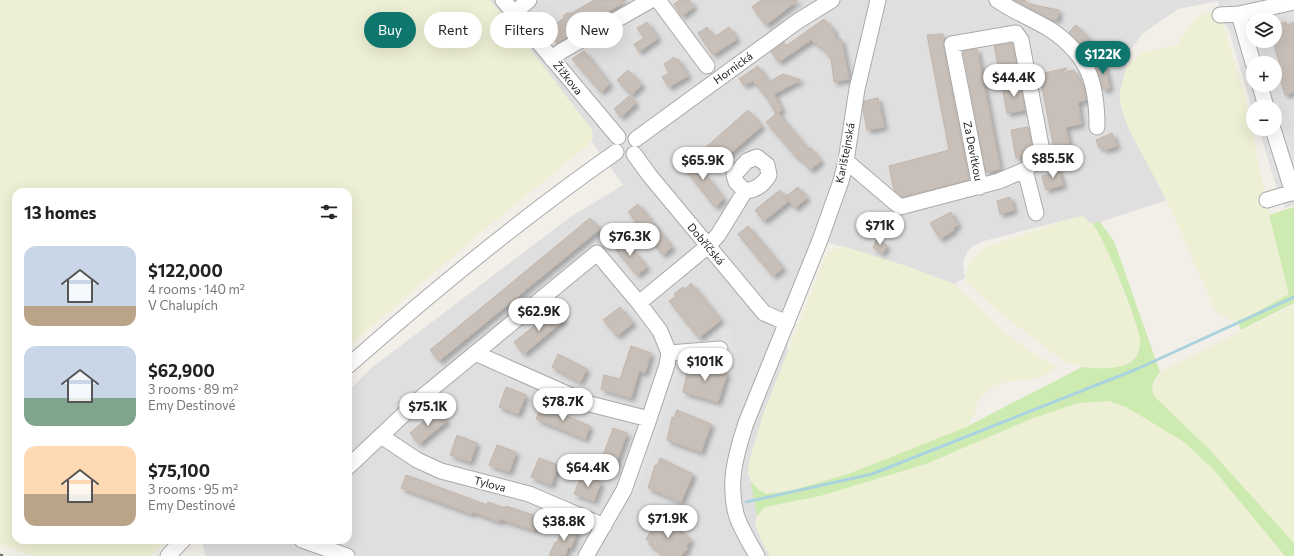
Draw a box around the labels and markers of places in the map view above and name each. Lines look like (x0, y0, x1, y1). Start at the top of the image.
pin: $122K (1075, 41, 1131, 75)
pin: $44.4K (981, 64, 1047, 98)
pin: $85.5K (1020, 145, 1086, 179)
pin: $65.9K (670, 147, 736, 181)
pin: $71K (856, 212, 904, 246)
pin: $76.3K (597, 223, 663, 257)
pin: $62.9K (506, 298, 572, 332)
pin: $101K (677, 348, 733, 382)
pin: $78.7K (530, 388, 596, 422)
pin: $75.1K (395, 393, 461, 427)
pin: $64.4K (555, 454, 621, 488)
pin: $71.9K (635, 505, 701, 539)
pin: $38.8K (531, 508, 597, 542)

